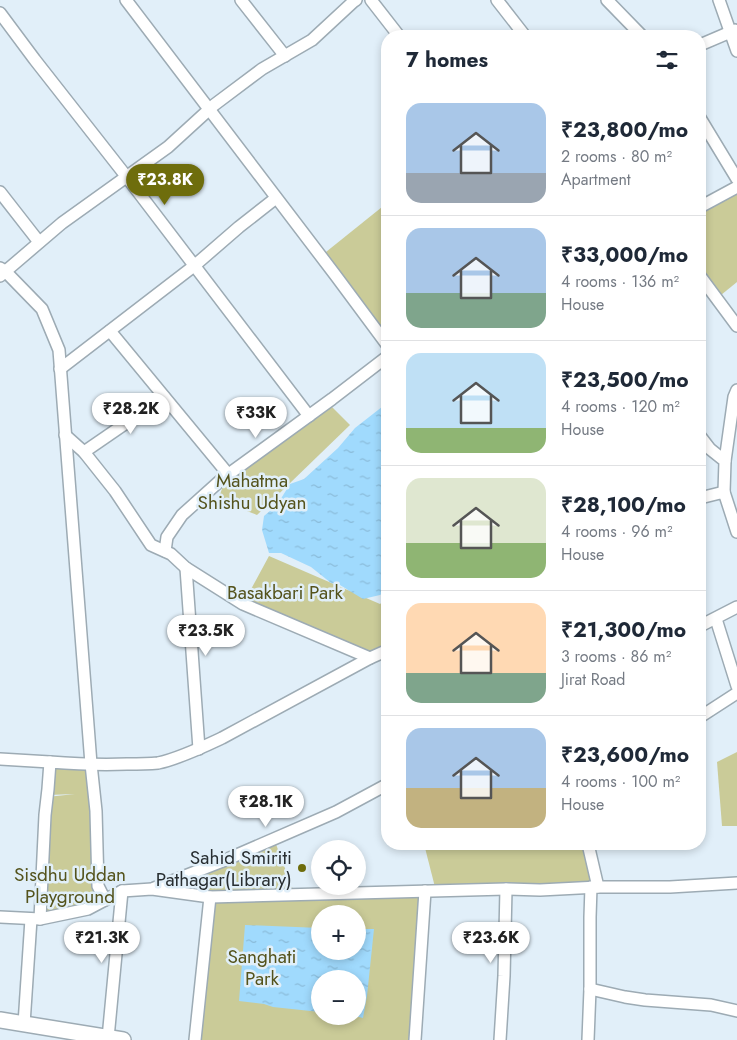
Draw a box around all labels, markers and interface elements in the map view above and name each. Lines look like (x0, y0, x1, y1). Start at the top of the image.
text: 7 homes (406, 45, 488, 75)
icon: filters (653, 46, 681, 74)
text: ₹23,800/mo (561, 115, 688, 145)
icon: home (446, 123, 506, 183)
text: 2 rooms · 80 m² (561, 145, 672, 168)
pin: ₹23.8K (124, 164, 206, 206)
text: ₹23.8K (137, 168, 193, 191)
text: Apartment (561, 168, 631, 191)
text: ₹33,000/mo (561, 240, 688, 270)
icon: home (446, 248, 506, 308)
text: 4 rooms · 136 m² (561, 270, 679, 293)
text: House (561, 293, 604, 316)
text: ₹23,500/mo (561, 365, 689, 395)
icon: home (446, 373, 506, 433)
pin: ₹28.2K (90, 392, 172, 435)
text: 4 rooms · 120 m² (561, 395, 680, 418)
pin: ₹33K (226, 396, 286, 439)
text: ₹28.2K (103, 397, 159, 420)
text: ₹33K (236, 401, 276, 424)
text: House (561, 418, 604, 441)
park label: Mahatma Shishu Udyan (198, 467, 306, 516)
text: ₹28,100/mo (561, 490, 686, 520)
icon: home (446, 498, 506, 558)
text: 4 rooms · 96 m² (561, 520, 672, 543)
text: House (561, 543, 604, 566)
park label: Basakbari Park (227, 579, 344, 606)
pin: ₹23.5K (165, 614, 247, 657)
text: ₹21,300/mo (561, 615, 686, 645)
text: ₹23.5K (178, 619, 234, 642)
icon: home (446, 623, 506, 683)
text: 3 rooms · 86 m² (561, 645, 671, 668)
text: Jirat Road (561, 668, 625, 691)
text: ₹23,600/mo (561, 740, 689, 770)
icon: home (446, 748, 506, 808)
text: 4 rooms · 100 m² (561, 770, 680, 793)
pin: ₹28.1K (225, 786, 307, 828)
text: ₹28.1K (239, 790, 293, 813)
text: House (561, 793, 604, 816)
map controls (311, 840, 366, 1025)
button: locate (311, 840, 366, 895)
place label: Sahid Smiriti Pathagar(Library) (156, 844, 292, 893)
park label: Sisdhu Uddan Playground (14, 861, 126, 910)
marker: Sahid Smiriti Pathagar(Library) (296, 862, 308, 874)
button: + (311, 905, 366, 960)
pin: ₹21.3K (61, 922, 143, 964)
pin: ₹23.6K (450, 922, 532, 964)
text: ₹21.3K (75, 926, 129, 949)
text: ₹23.6K (463, 926, 519, 949)
park label: Sanghati Park (228, 943, 296, 992)
button: − (311, 970, 366, 1025)

